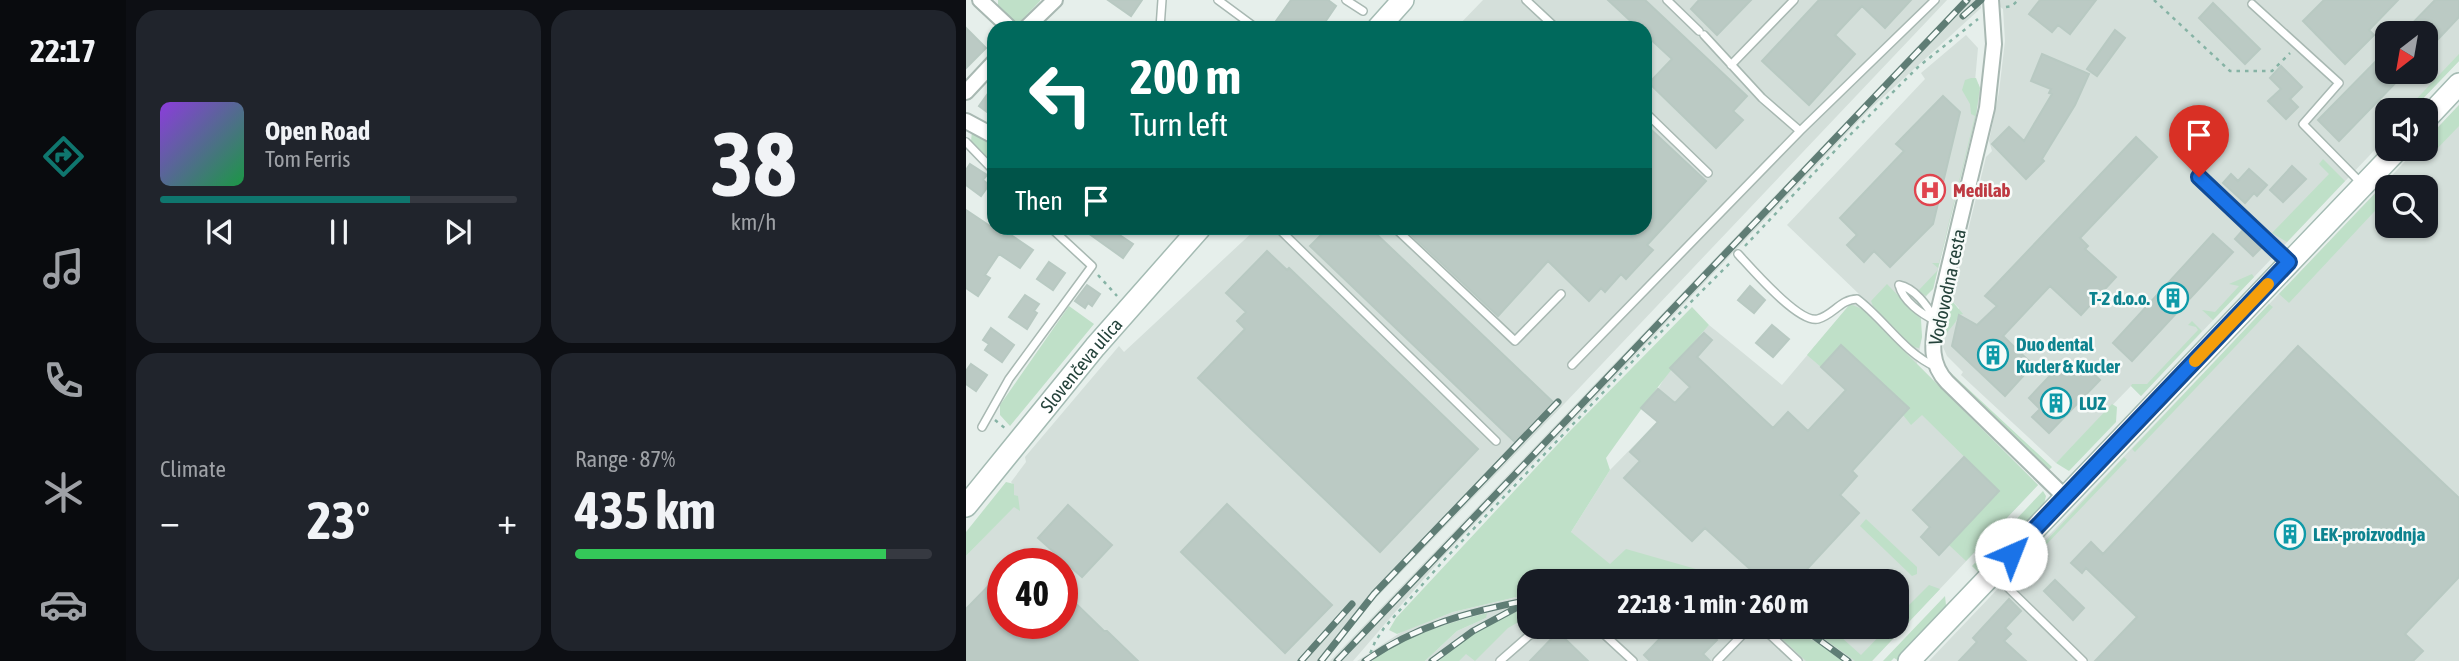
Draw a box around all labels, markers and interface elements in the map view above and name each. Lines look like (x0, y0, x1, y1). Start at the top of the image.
north arrow (2375, 21, 2438, 84)
map controls (2375, 21, 2438, 238)
text: 22:17 (30, 32, 96, 69)
text: 200 m (1130, 48, 1241, 104)
icon: left (1015, 49, 1106, 140)
button: sound (2375, 98, 2438, 161)
pin (2169, 105, 2229, 177)
text: Turn left (1130, 106, 1228, 143)
text: 38 (711, 111, 796, 215)
text: Open Road (265, 116, 370, 146)
icon: arrive (2180, 116, 2218, 154)
icon: directions (39, 132, 88, 181)
text: Tom Ferris (265, 146, 350, 172)
hospital icon: Medilab (1913, 173, 1947, 207)
button: search (2375, 175, 2438, 238)
place label: Medilab (1953, 179, 2011, 201)
icon: arrive (1077, 182, 1115, 220)
text: Then (1015, 186, 1063, 216)
text: km/h (731, 209, 776, 235)
icon: previous (201, 213, 239, 251)
icon: pause (320, 213, 358, 251)
icon: next (439, 213, 477, 251)
street label: Vodovodna cesta (1924, 227, 1970, 347)
icon: music (39, 244, 88, 293)
building icon: T-2 d.o.o. (2156, 281, 2190, 315)
place label: T-2 d.o.o. (2089, 287, 2151, 309)
street label: Slovenčeva ulica (1036, 313, 1127, 417)
place label: Duo dental Kucler & Kucler (2016, 333, 2120, 377)
building icon: Duo dental Kucler & Kucler (1976, 338, 2010, 372)
icon: phone (39, 356, 88, 405)
building icon: LUZ (2039, 386, 2073, 420)
place label: LUZ (2079, 392, 2107, 414)
text: Range · 87% (575, 446, 675, 472)
text: Climate (160, 456, 226, 482)
icon: climate (39, 468, 88, 517)
text: 435 km (575, 480, 716, 540)
text: 23° (307, 490, 370, 550)
text: − (160, 499, 180, 542)
text: + (497, 499, 517, 542)
position arrow (1974, 517, 2048, 591)
building icon: LEK-proizvodnja (2273, 517, 2307, 551)
place label: LEK-proizvodnja (2313, 523, 2425, 545)
speed limit sign: 40 (987, 548, 1078, 639)
icon: car (39, 580, 88, 629)
text: 22:18 · 1 min · 260 m (1618, 589, 1808, 619)

